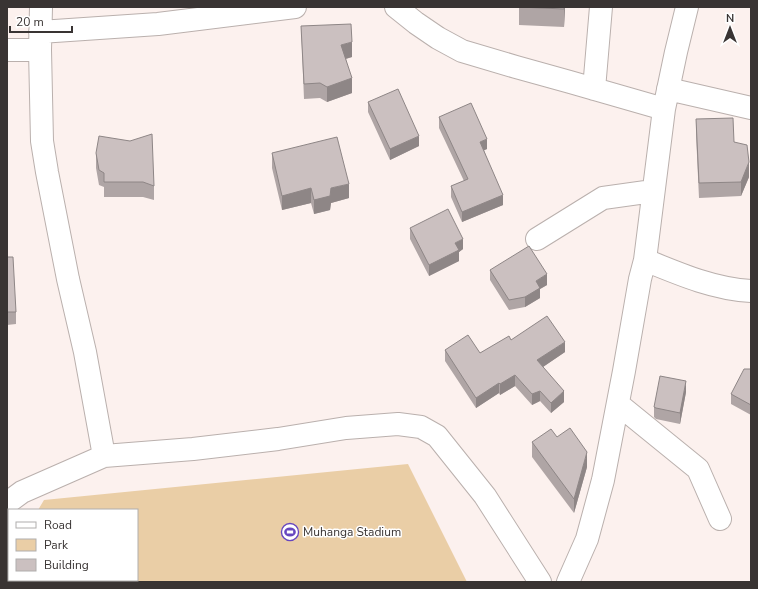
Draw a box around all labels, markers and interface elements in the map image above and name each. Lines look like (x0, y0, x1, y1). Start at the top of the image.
scale bar (10, 8, 72, 34)
north arrow (710, 8, 750, 48)
text: N (726, 11, 734, 26)
text: 20 m (16, 14, 44, 30)
legend (8, 509, 138, 581)
text: Road (44, 517, 72, 533)
sports icon: Muhanga Stadium (280, 522, 300, 542)
place label: Muhanga Stadium (303, 524, 401, 540)
text: Park (44, 537, 69, 553)
text: Building (44, 557, 89, 573)

